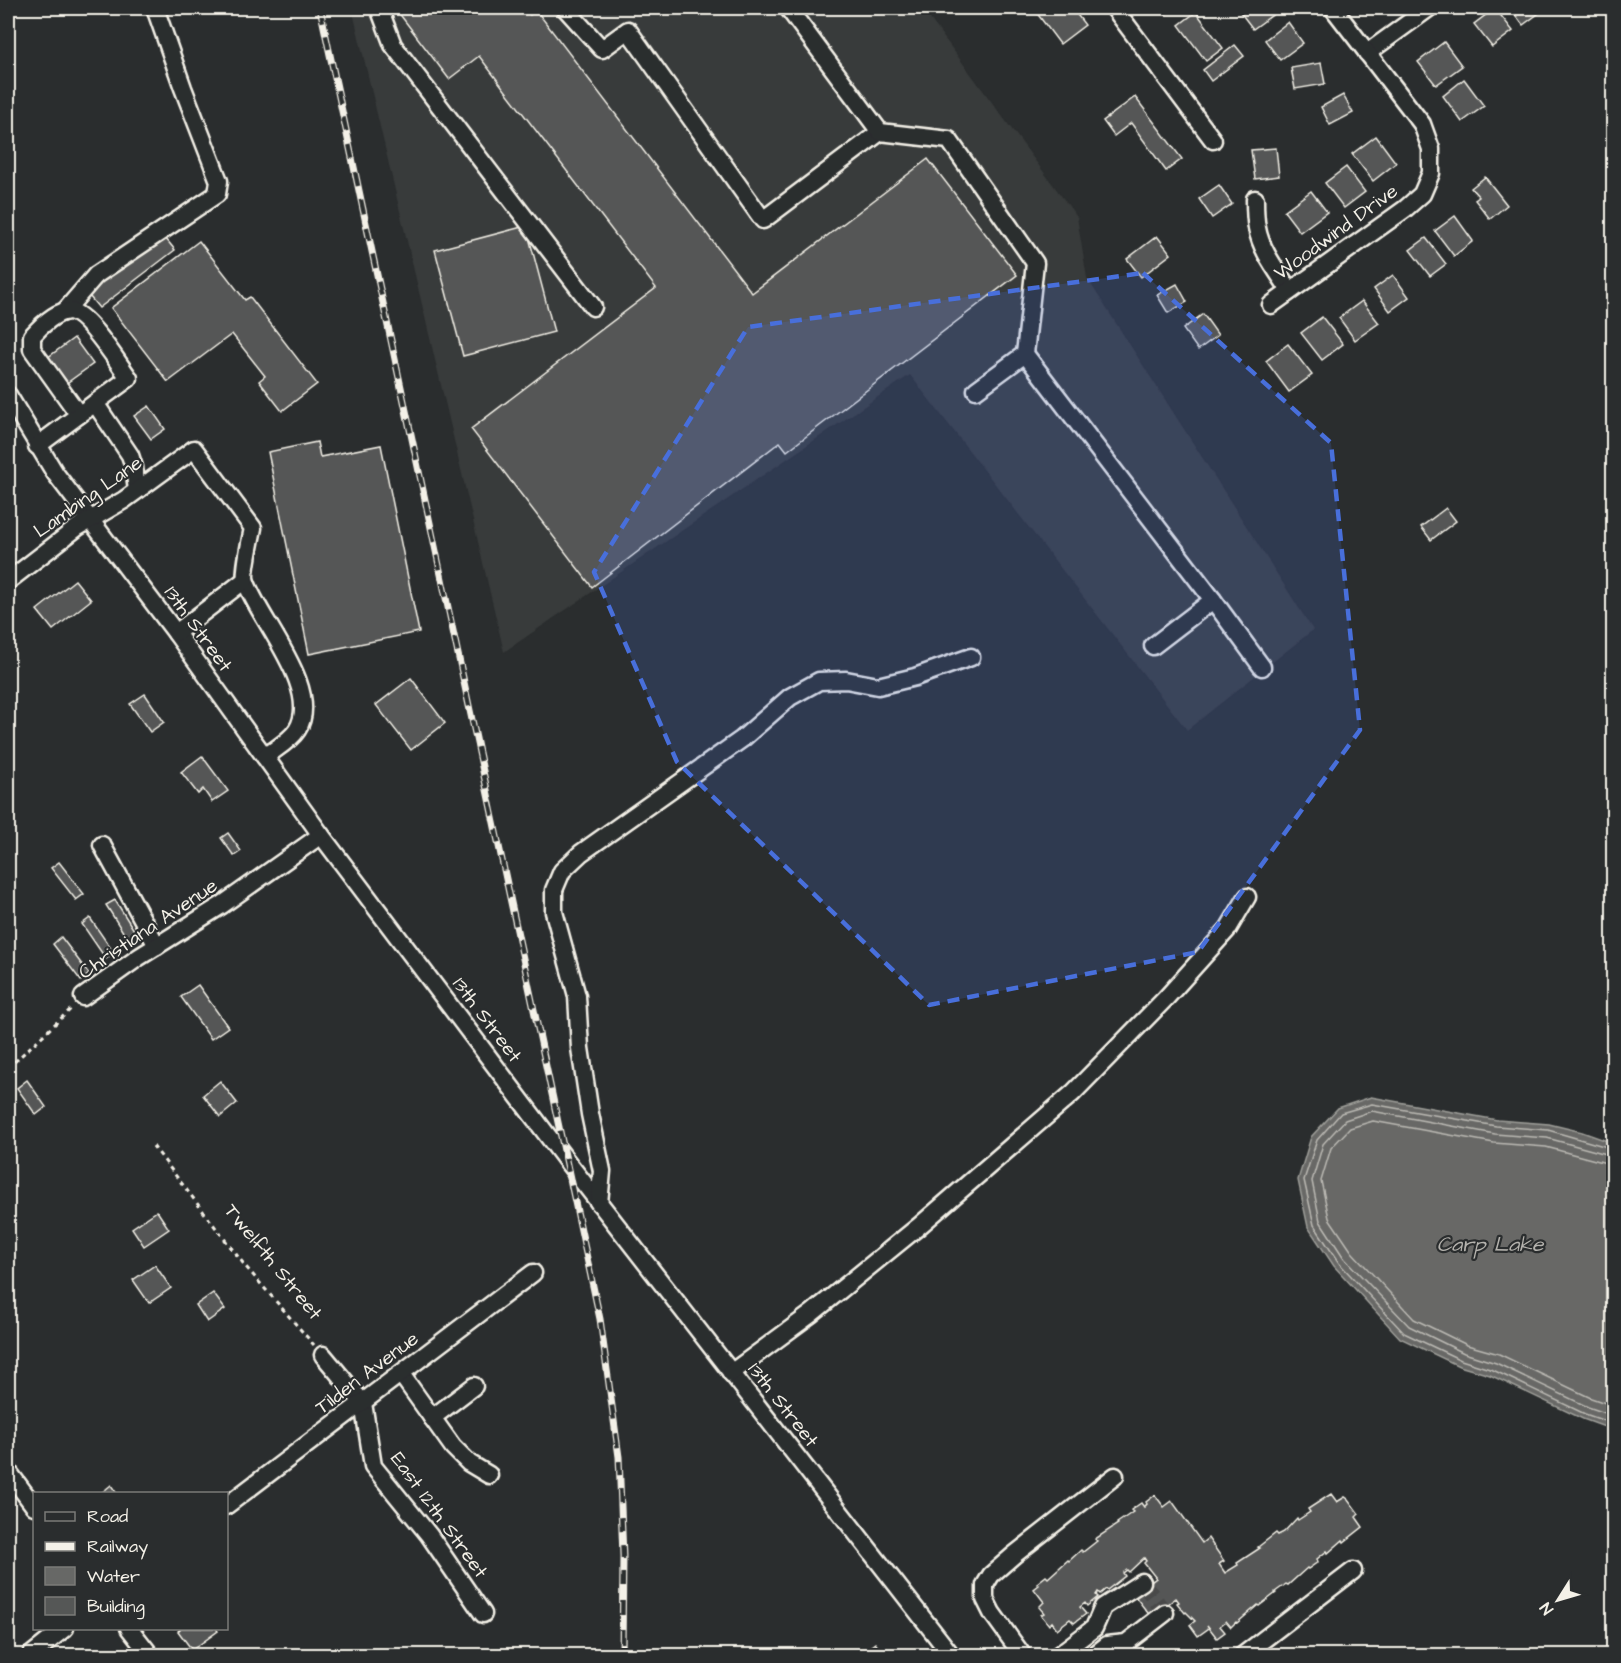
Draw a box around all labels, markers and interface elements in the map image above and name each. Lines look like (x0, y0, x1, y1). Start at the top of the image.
street label: Woodwind Drive (1268, 177, 1404, 287)
street label: Lambing Lane (28, 449, 149, 546)
street label: 13th Street (157, 580, 239, 678)
street label: Christiana Avenue (73, 872, 223, 986)
street label: 13th Street (446, 971, 528, 1069)
street label: Twelfth Street (217, 1198, 329, 1326)
water label: Carp Lake (1437, 1230, 1545, 1259)
street label: Tilden Avenue (310, 1325, 425, 1421)
street label: 13th Street (741, 1357, 825, 1453)
street label: East 12th Street (384, 1446, 494, 1584)
legend (33, 1492, 228, 1630)
text: Road (87, 1504, 128, 1529)
text: Railway (87, 1534, 148, 1560)
text: Water (87, 1564, 140, 1589)
north arrow (1528, 1570, 1588, 1630)
text: Building (87, 1594, 145, 1620)
text: N (1535, 1598, 1559, 1619)

